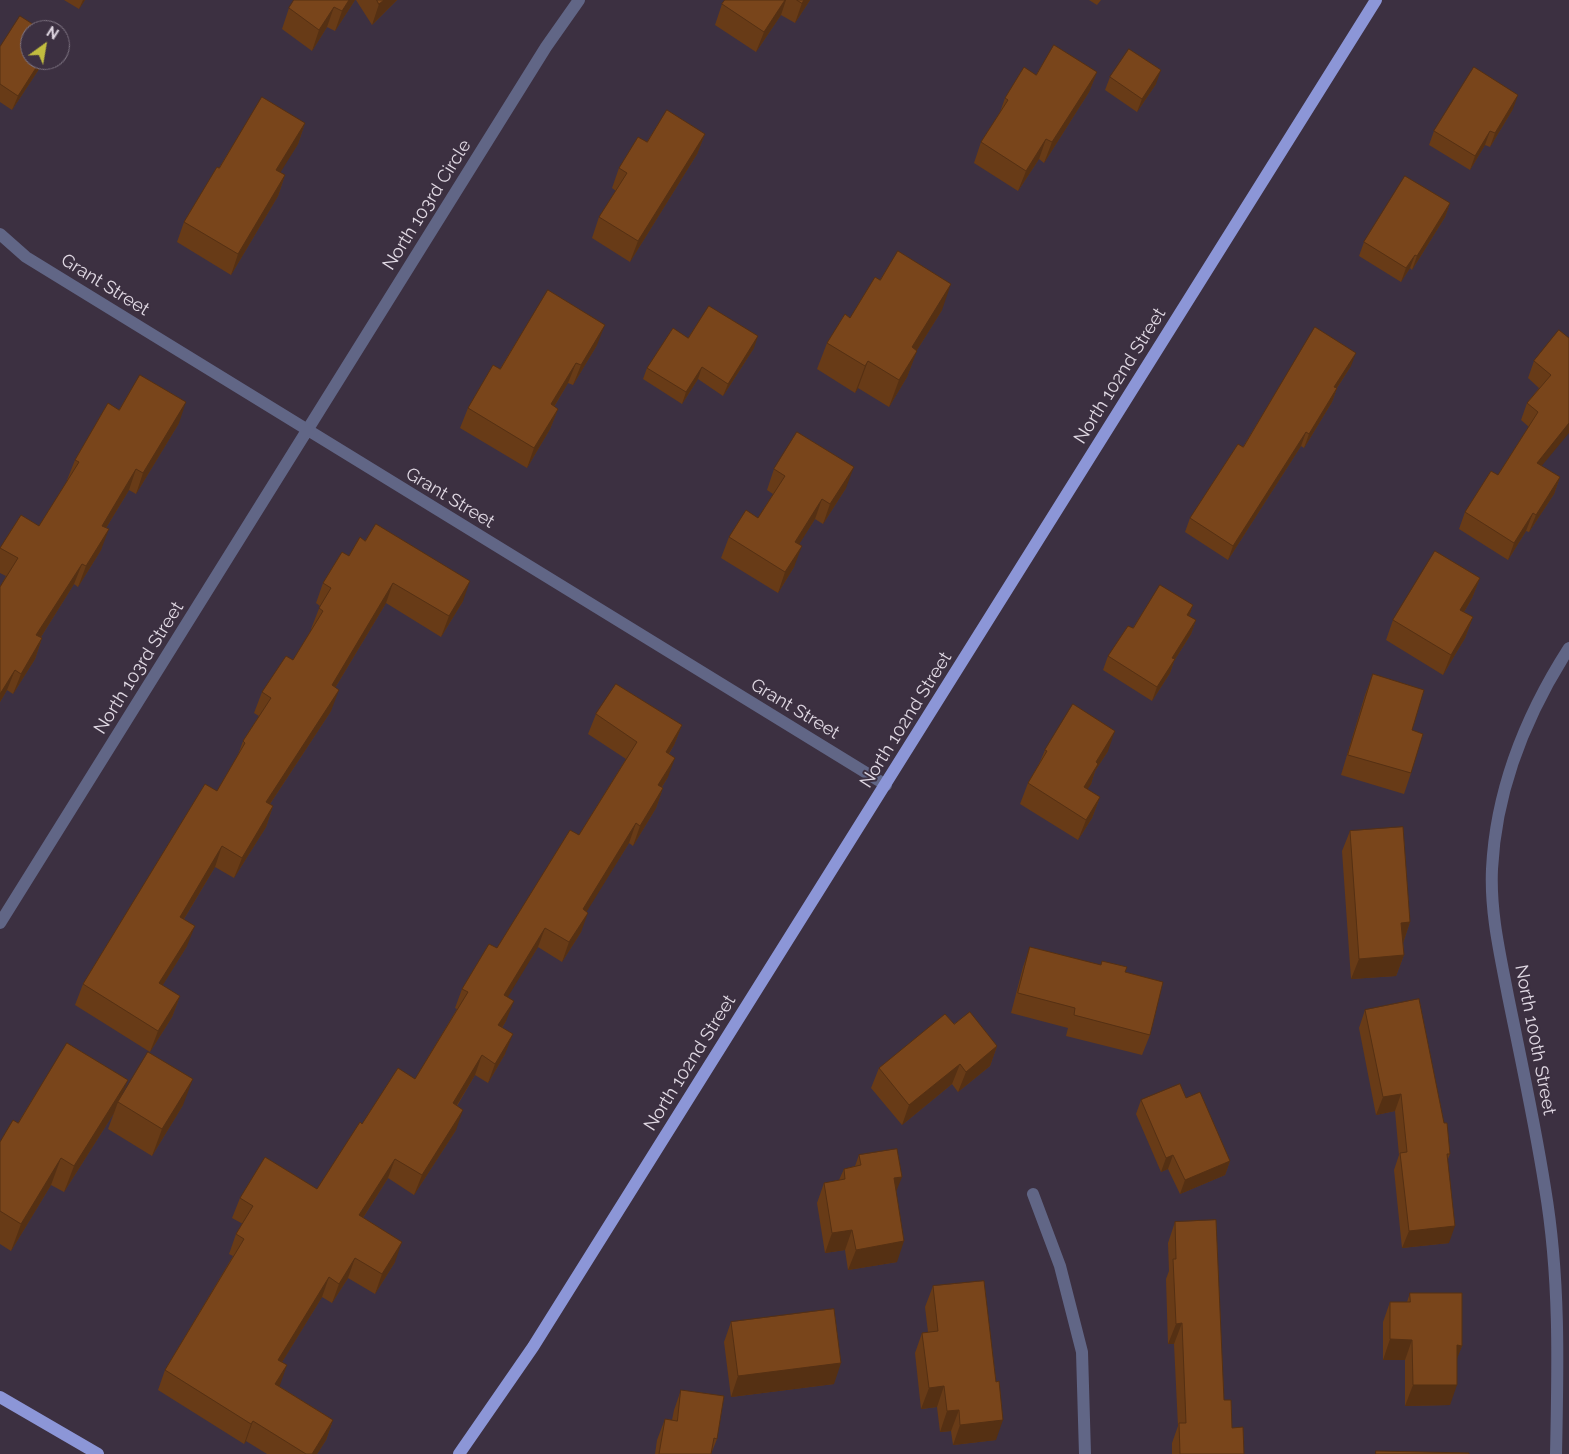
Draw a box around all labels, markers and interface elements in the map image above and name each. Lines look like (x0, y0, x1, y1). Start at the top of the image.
north arrow (20, 20, 70, 70)
text: N (44, 24, 61, 43)
street label: North 103rd Circle (378, 136, 476, 274)
street label: Grant Street (57, 249, 153, 321)
street label: North 102nd Street (1069, 304, 1171, 448)
street label: Grant Street (402, 463, 498, 533)
street label: North 103rd Street (90, 598, 188, 738)
street label: North 102nd Street (855, 648, 957, 792)
street label: Grant Street (747, 674, 843, 744)
street label: North 100th Street (1510, 963, 1560, 1117)
street label: North 102nd Street (639, 991, 741, 1135)

